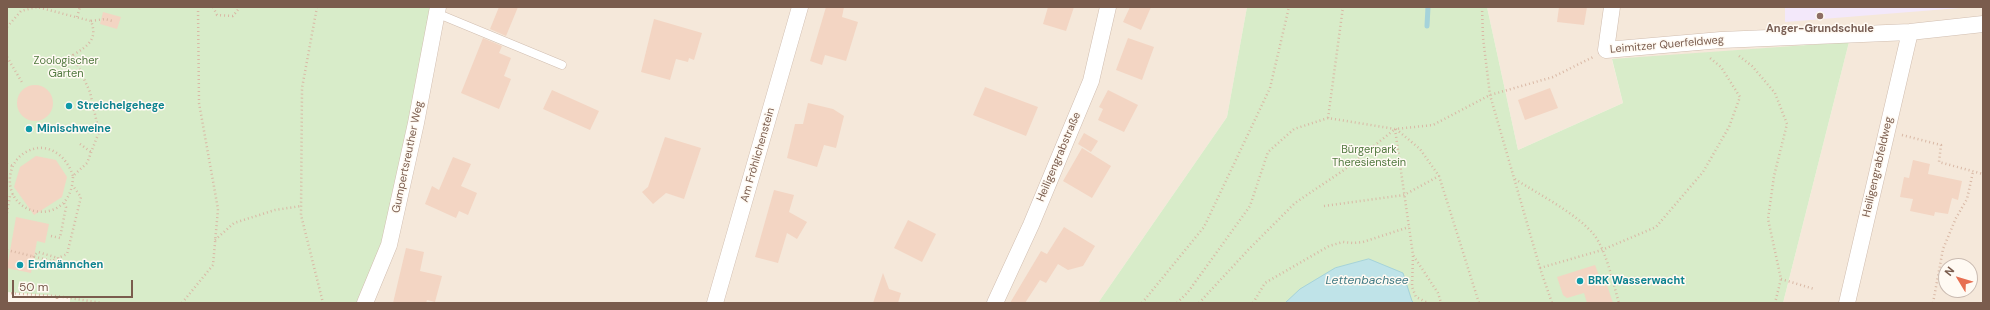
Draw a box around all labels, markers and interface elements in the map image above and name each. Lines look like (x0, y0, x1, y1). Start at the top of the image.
marker: Anger-Grundschule (1815, 11, 1825, 21)
place label: Anger-Grundschule (1766, 22, 1874, 36)
street label: Leimitzer Querfeldweg (1610, 33, 1724, 57)
park label: Zoologischer Garten (34, 54, 98, 80)
place label: Streichelgehege (77, 99, 165, 113)
street label: Gumpertsreuther Weg (390, 100, 426, 214)
marker: Streichelgehege (64, 101, 74, 111)
street label: Am Fröhlichenstein (738, 106, 778, 204)
street label: Heiligengrabstraße (1034, 110, 1084, 204)
street label: Heiligengrabfeldweg (1860, 115, 1896, 219)
place label: Minischweine (37, 122, 111, 136)
marker: Minischweine (24, 124, 34, 134)
park label: Bürgerpark Theresienstein (1332, 143, 1406, 169)
place label: Erdmännchen (28, 258, 103, 272)
north arrow (1938, 258, 1978, 298)
marker: Erdmännchen (15, 260, 25, 270)
text: N (1941, 264, 1957, 279)
scale bar (14, 272, 135, 298)
water label: Lettenbachsee (1325, 274, 1409, 288)
place label: BRK Wasserwacht (1588, 274, 1685, 288)
marker: BRK Wasserwacht (1575, 276, 1585, 286)
text: 50 m (19, 279, 48, 295)

